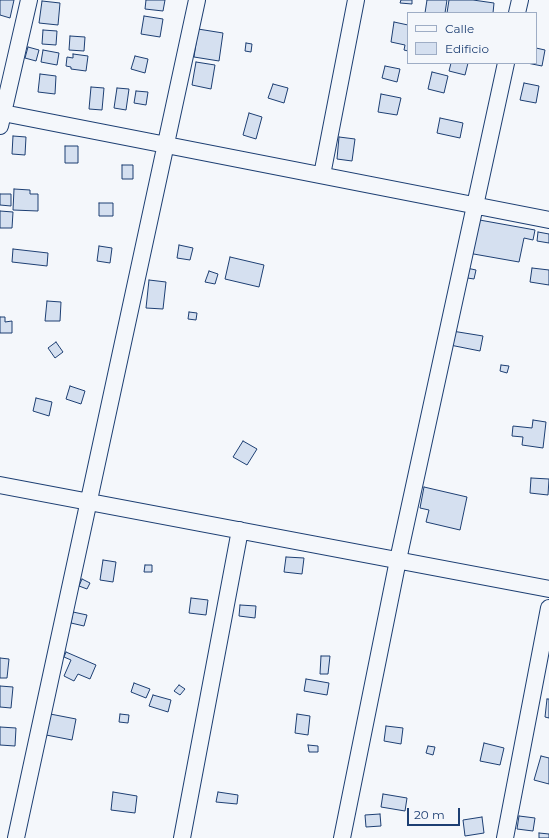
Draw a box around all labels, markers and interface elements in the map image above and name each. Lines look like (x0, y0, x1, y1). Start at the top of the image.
legend (407, 12, 537, 64)
text: Calle (445, 21, 474, 36)
text: Edificio (445, 41, 489, 56)
scale bar (409, 800, 462, 826)
text: 20 m (414, 807, 445, 822)

